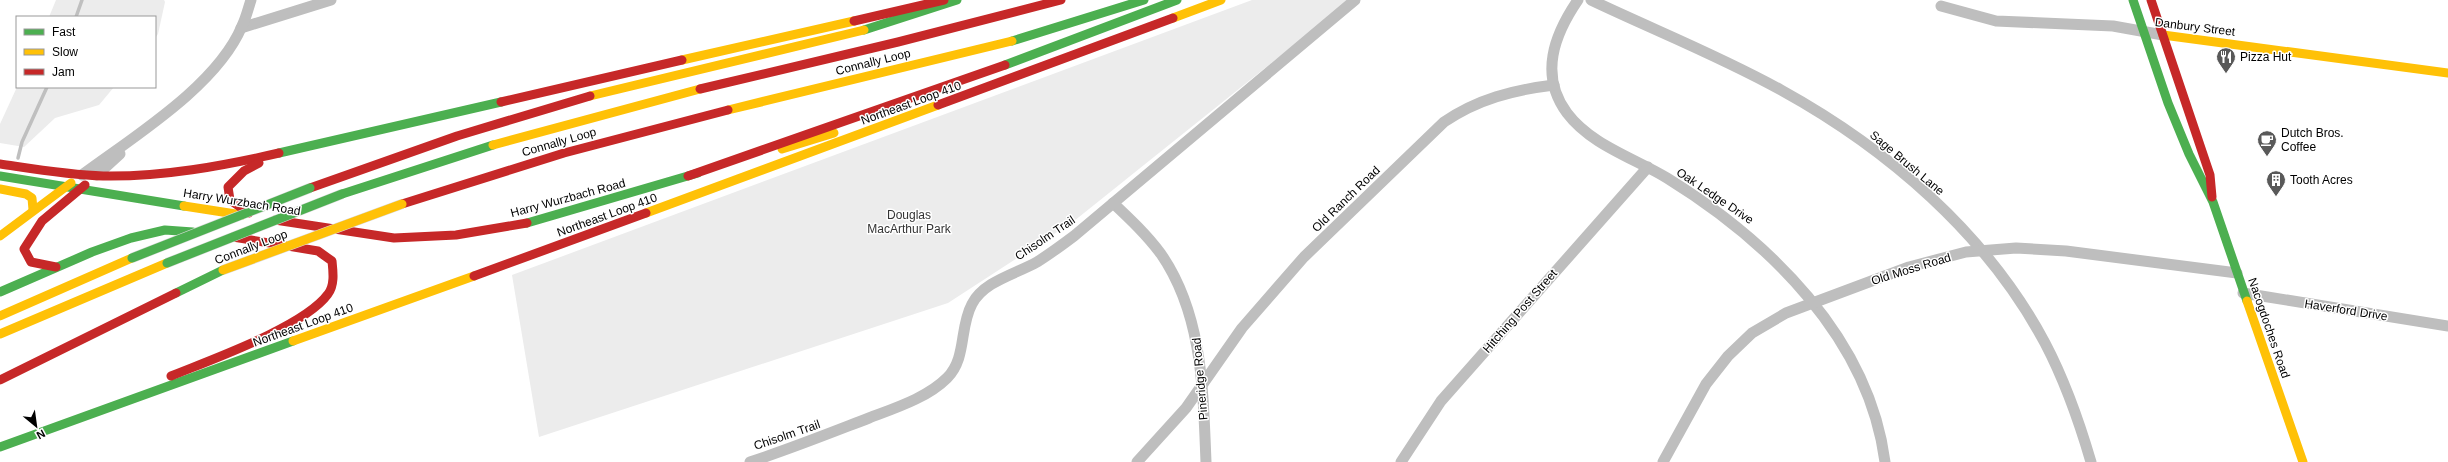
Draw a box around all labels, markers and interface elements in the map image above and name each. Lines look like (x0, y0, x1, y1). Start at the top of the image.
street label: Danbury Street (2154, 15, 2237, 39)
legend (16, 16, 156, 88)
text: Fast (52, 25, 76, 39)
text: Slow (52, 45, 78, 59)
street label: Connally Loop (834, 46, 912, 78)
restaurant icon: Pizza Hut (2215, 46, 2237, 74)
place label: Pizza Hut (2240, 50, 2292, 64)
text: Jam (52, 65, 75, 79)
street label: Northeast Loop 410 (859, 78, 963, 128)
street label: Connally Loop (520, 125, 598, 159)
place label: Dutch Bros. Coffee (2281, 126, 2344, 154)
street label: Sage Brush Lane (1867, 128, 1947, 198)
cafe icon: Dutch Bros. Coffee (2256, 129, 2278, 157)
street label: Old Ranch Road (1309, 163, 1383, 235)
street label: Oak Ledge Drive (1674, 165, 1757, 227)
building icon: Tooth Acres (2265, 169, 2287, 197)
place label: Tooth Acres (2290, 173, 2353, 187)
street label: Harry Wurzbach Road (509, 176, 627, 220)
street label: Harry Wurzbach Road (182, 186, 302, 218)
street label: Northeast Loop 410 (555, 190, 659, 240)
park label: Douglas MacArthur Park (867, 208, 952, 236)
street label: Chisolm Trail (1012, 213, 1078, 263)
street label: Connally Loop (213, 227, 290, 267)
street label: Old Moss Road (1869, 250, 1953, 288)
street label: Hitching Post Street (1480, 266, 1561, 356)
street label: Nacogdoches Road (2245, 276, 2293, 380)
street label: Haverford Drive (2303, 297, 2389, 324)
street label: Northeast Loop 410 (251, 300, 355, 350)
street label: Pineridge Road (1189, 337, 1211, 421)
north arrow (16, 406, 56, 446)
street label: Chisolm Trail (752, 417, 822, 453)
text: N (34, 428, 47, 442)

